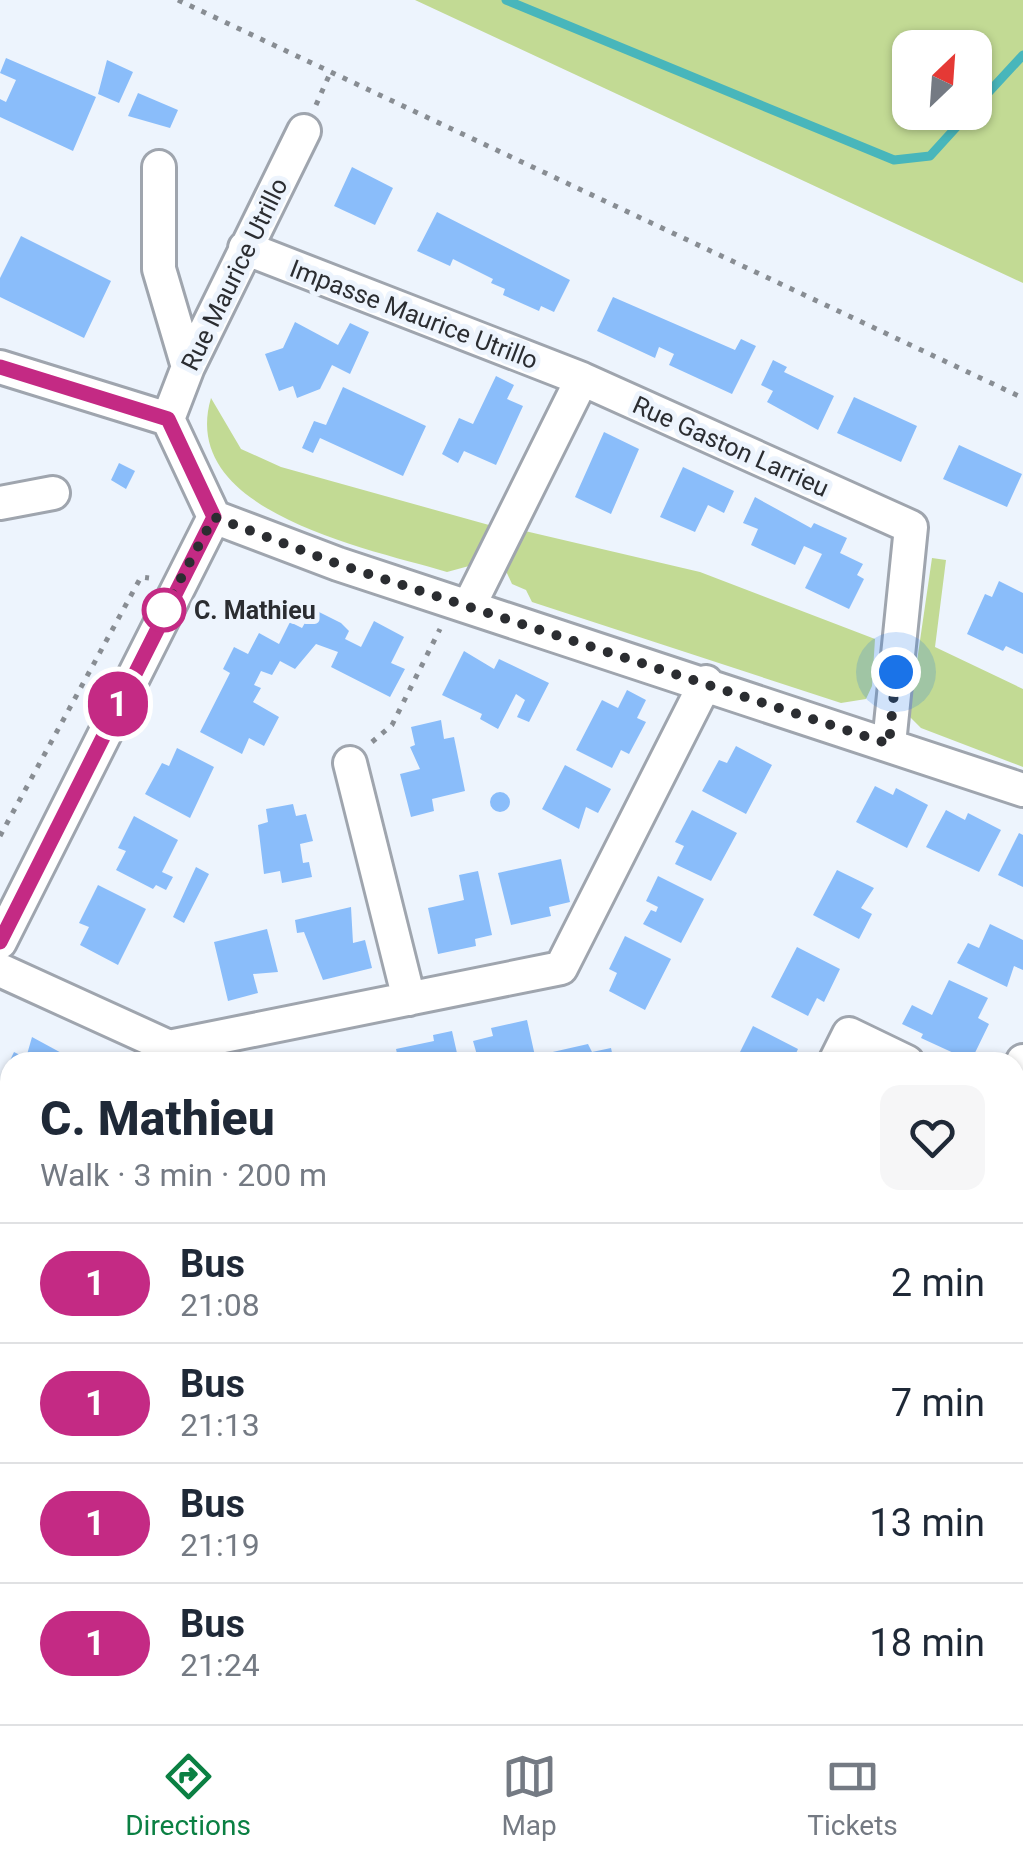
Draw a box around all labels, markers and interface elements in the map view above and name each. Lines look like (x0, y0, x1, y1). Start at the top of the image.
north arrow (892, 30, 992, 130)
map controls (892, 30, 992, 130)
street label: Rue Maurice Utrillo (175, 173, 294, 375)
street label: Impasse Maurice Utrillo (286, 254, 542, 375)
street label: Rue Gaston Larrieu (628, 390, 833, 503)
marker: C. Mathieu (143, 589, 185, 631)
place label: C. Mathieu (194, 596, 316, 625)
your location (871, 647, 921, 697)
line badge: 1 (86, 672, 150, 736)
text: 1 (108, 684, 128, 725)
button: heart (880, 1085, 985, 1190)
text: C. Mathieu (40, 1090, 275, 1147)
text: Walk · 3 min · 200 m (40, 1156, 327, 1194)
text: Bus (180, 1242, 245, 1286)
text: 2 min (891, 1261, 985, 1305)
text: 1 (85, 1263, 105, 1304)
text: 21:08 (180, 1286, 260, 1324)
text: Bus (180, 1362, 245, 1406)
text: 7 min (891, 1381, 985, 1425)
text: 1 (85, 1383, 105, 1424)
text: 21:13 (180, 1406, 260, 1444)
text: Bus (180, 1482, 245, 1526)
text: 13 min (869, 1501, 985, 1545)
text: 1 (85, 1503, 105, 1544)
text: 21:19 (180, 1526, 260, 1564)
text: Bus (180, 1602, 245, 1646)
text: 18 min (869, 1621, 985, 1665)
text: 1 (85, 1623, 105, 1664)
text: 21:24 (180, 1646, 260, 1684)
tab: Directions (125, 1749, 251, 1842)
tab: Map (501, 1749, 557, 1842)
tab: Tickets (807, 1749, 898, 1842)

